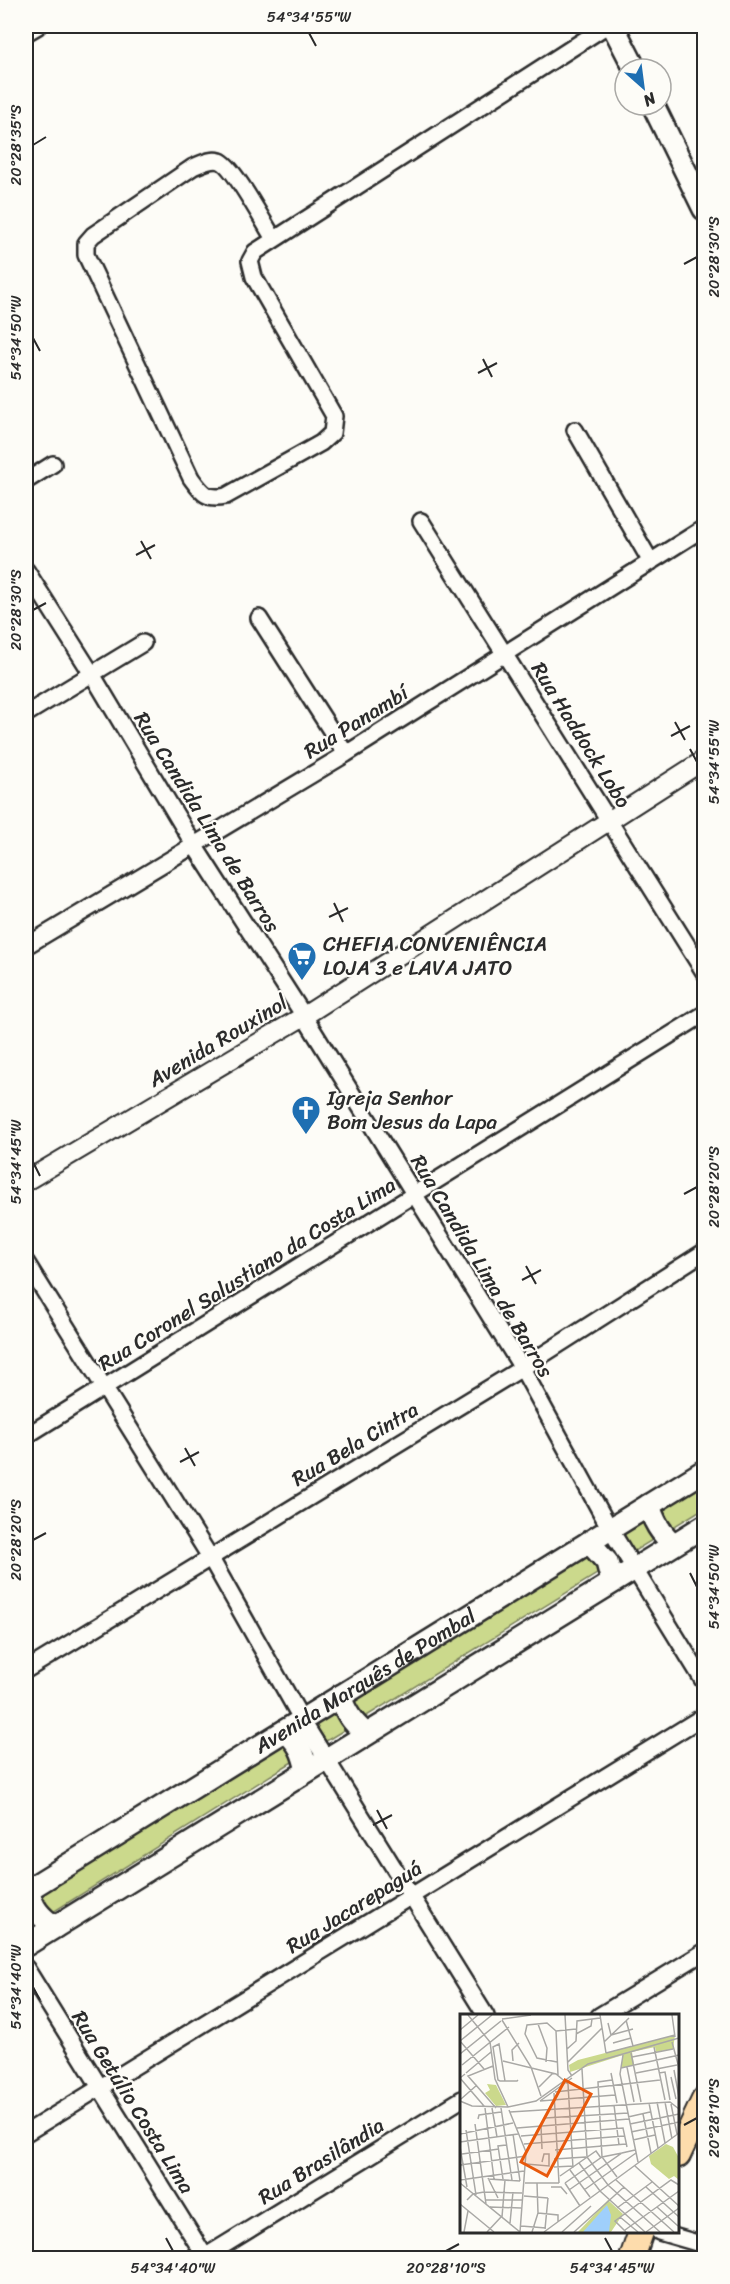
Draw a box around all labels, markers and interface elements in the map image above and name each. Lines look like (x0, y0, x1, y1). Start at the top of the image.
text: 54°34'55"W (267, 4, 352, 30)
north arrow (613, 57, 673, 117)
text: N (637, 84, 662, 116)
text: 20°28'35"S (3, 104, 29, 185)
text: 20°28'30"S (701, 216, 727, 298)
text: 54°34'50"W (3, 295, 29, 380)
text: 20°28'30"S (3, 569, 29, 651)
street label: Rua Haddock Lobo (521, 654, 641, 816)
street label: Rua Panambí (296, 673, 418, 769)
street label: Rua Candida Lima de Barros (123, 704, 291, 941)
text: 54°34'55"W (701, 719, 727, 804)
place label: CHEFIA CONVENIÊNCIA LOJA 3 e LAVA JATO (323, 925, 547, 987)
supermarket icon: CHEFIA CONVENIÊNCIA LOJA 3 e LAVA JATO (286, 940, 318, 982)
street label: Avenida Rouxinol (140, 984, 296, 1098)
place label: Igreja Senhor Bom Jesus da Lapa (326, 1079, 498, 1141)
church icon: Igreja Senhor Bom Jesus da Lapa (290, 1094, 322, 1136)
text: 54°34'45"W (3, 1119, 29, 1204)
text: 20°28'20"S (701, 1146, 727, 1228)
street label: Rua Candida Lima de Barros (400, 1147, 564, 1385)
street label: Rua Coronel Salustiano da Costa Lima (90, 1166, 404, 1382)
street label: Rua Bela Cintra (284, 1391, 426, 1497)
text: 20°28'20"S (3, 1499, 29, 1581)
text: 54°34'50"W (701, 1544, 727, 1629)
street label: Avenida Marquês de Pombal (246, 1597, 485, 1765)
street label: Rua Jacarepaguá (278, 1850, 430, 1964)
text: 54°34'40"W (3, 1944, 29, 2029)
street label: Rua Getúlio Costa Lima (61, 2002, 205, 2202)
inset map (460, 2014, 679, 2233)
text: 20°28'10"S (701, 2078, 727, 2158)
street label: Rua Brasilândia (250, 2107, 392, 2215)
text: 54°34'40"W (131, 2255, 216, 2281)
text: 20°28'10"S (406, 2255, 486, 2281)
text: 54°34'45"W (570, 2255, 655, 2281)

